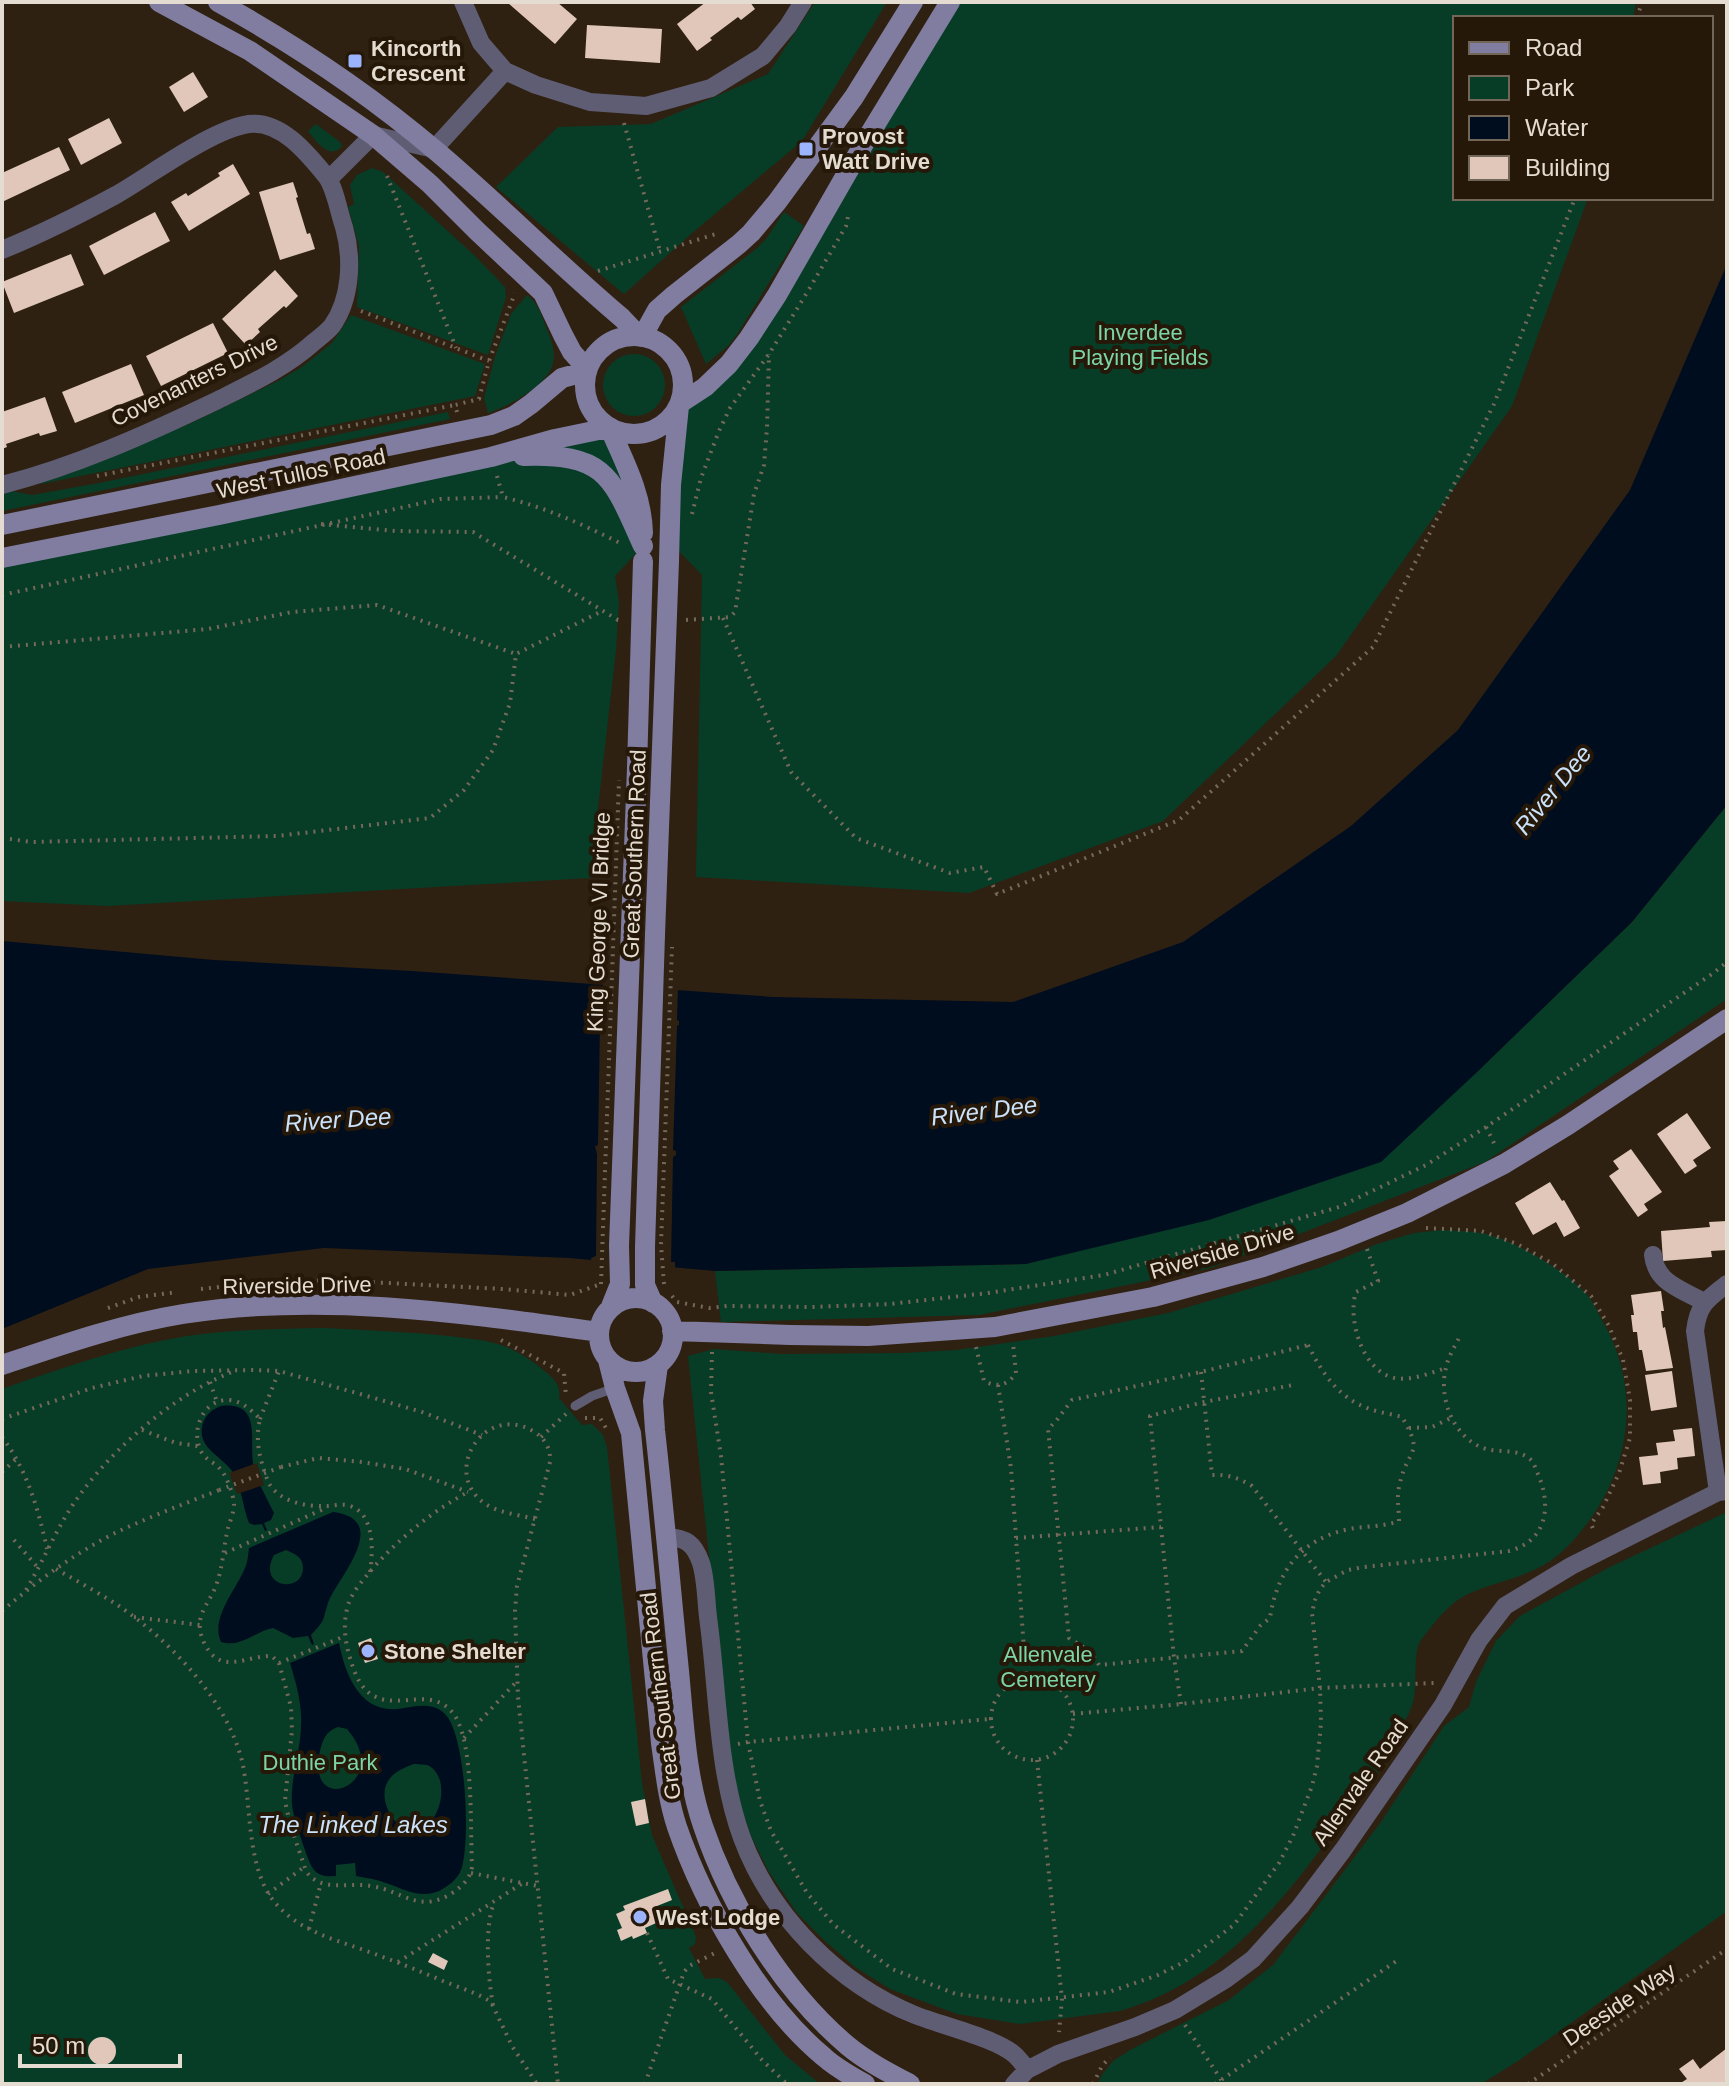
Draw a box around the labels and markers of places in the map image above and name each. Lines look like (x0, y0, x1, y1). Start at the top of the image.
place label: Kincorth Crescent (371, 36, 466, 86)
marker: Kincorth Crescent (346, 52, 364, 70)
place label: Provost Watt Drive (822, 124, 930, 174)
marker: Provost Watt Drive (797, 140, 815, 158)
place label: Stone Shelter (384, 1639, 526, 1664)
marker: Stone Shelter (359, 1642, 377, 1660)
place label: West Lodge (656, 1905, 780, 1930)
marker: West Lodge (631, 1908, 649, 1926)

